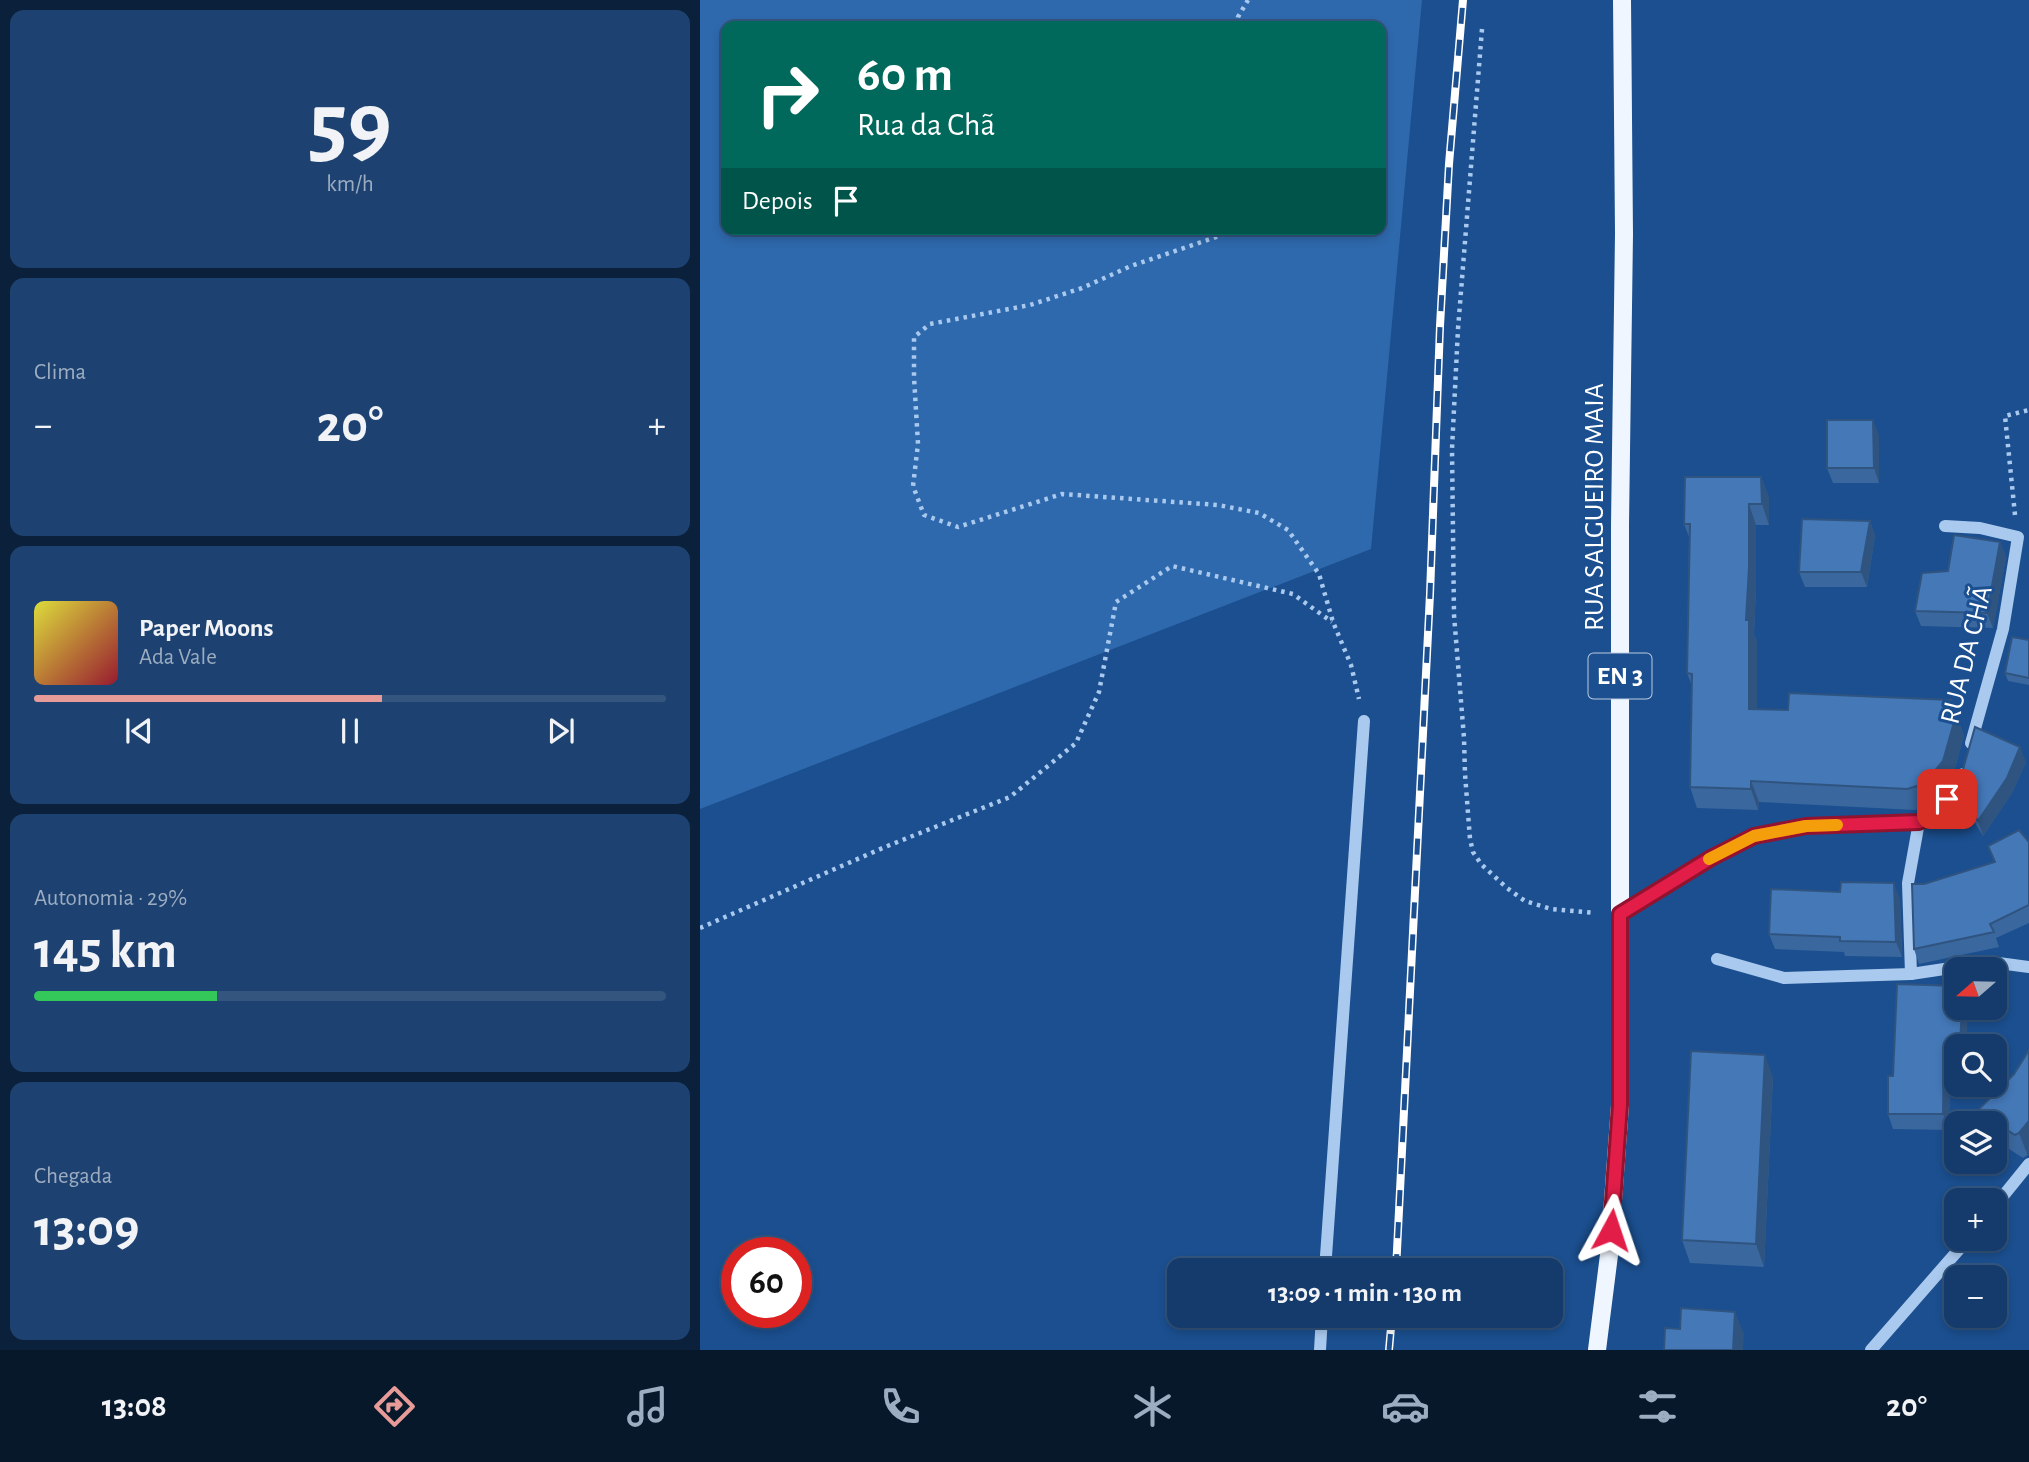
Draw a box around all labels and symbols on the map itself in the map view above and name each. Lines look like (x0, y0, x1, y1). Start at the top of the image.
street label: RUA SALGUEIRO MAIA (1581, 383, 1609, 631)
street label: RUA DA CHÃ (1934, 583, 1998, 727)
road number: EN 3 (1588, 654, 1651, 698)
pin (1917, 769, 1977, 829)
north arrow (1944, 957, 2007, 1020)
position arrow (1574, 1193, 1648, 1267)
speed limit sign: 60 (721, 1237, 812, 1328)

